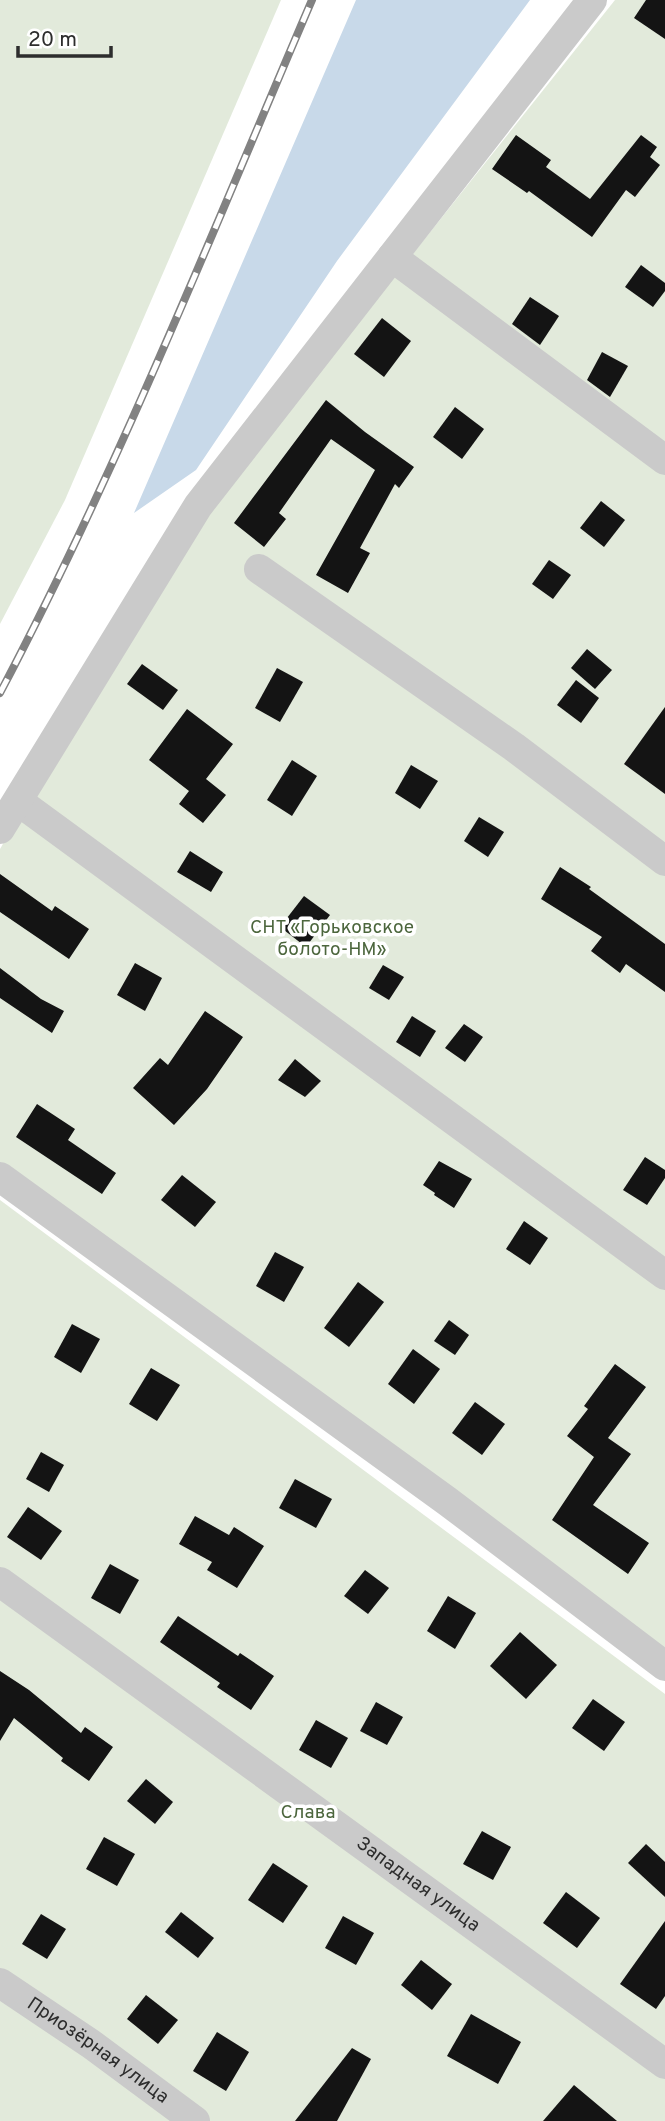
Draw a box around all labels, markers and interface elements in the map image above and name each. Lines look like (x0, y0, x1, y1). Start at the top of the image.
scale bar (18, 14, 110, 58)
text: 20 m (28, 27, 77, 54)
park label: СНТ «Горьковское болото-НМ» (250, 916, 414, 962)
park label: Слава (281, 1801, 335, 1825)
street label: Западная улица (351, 1832, 485, 1938)
street label: Приозёрная улица (22, 1992, 173, 2109)

